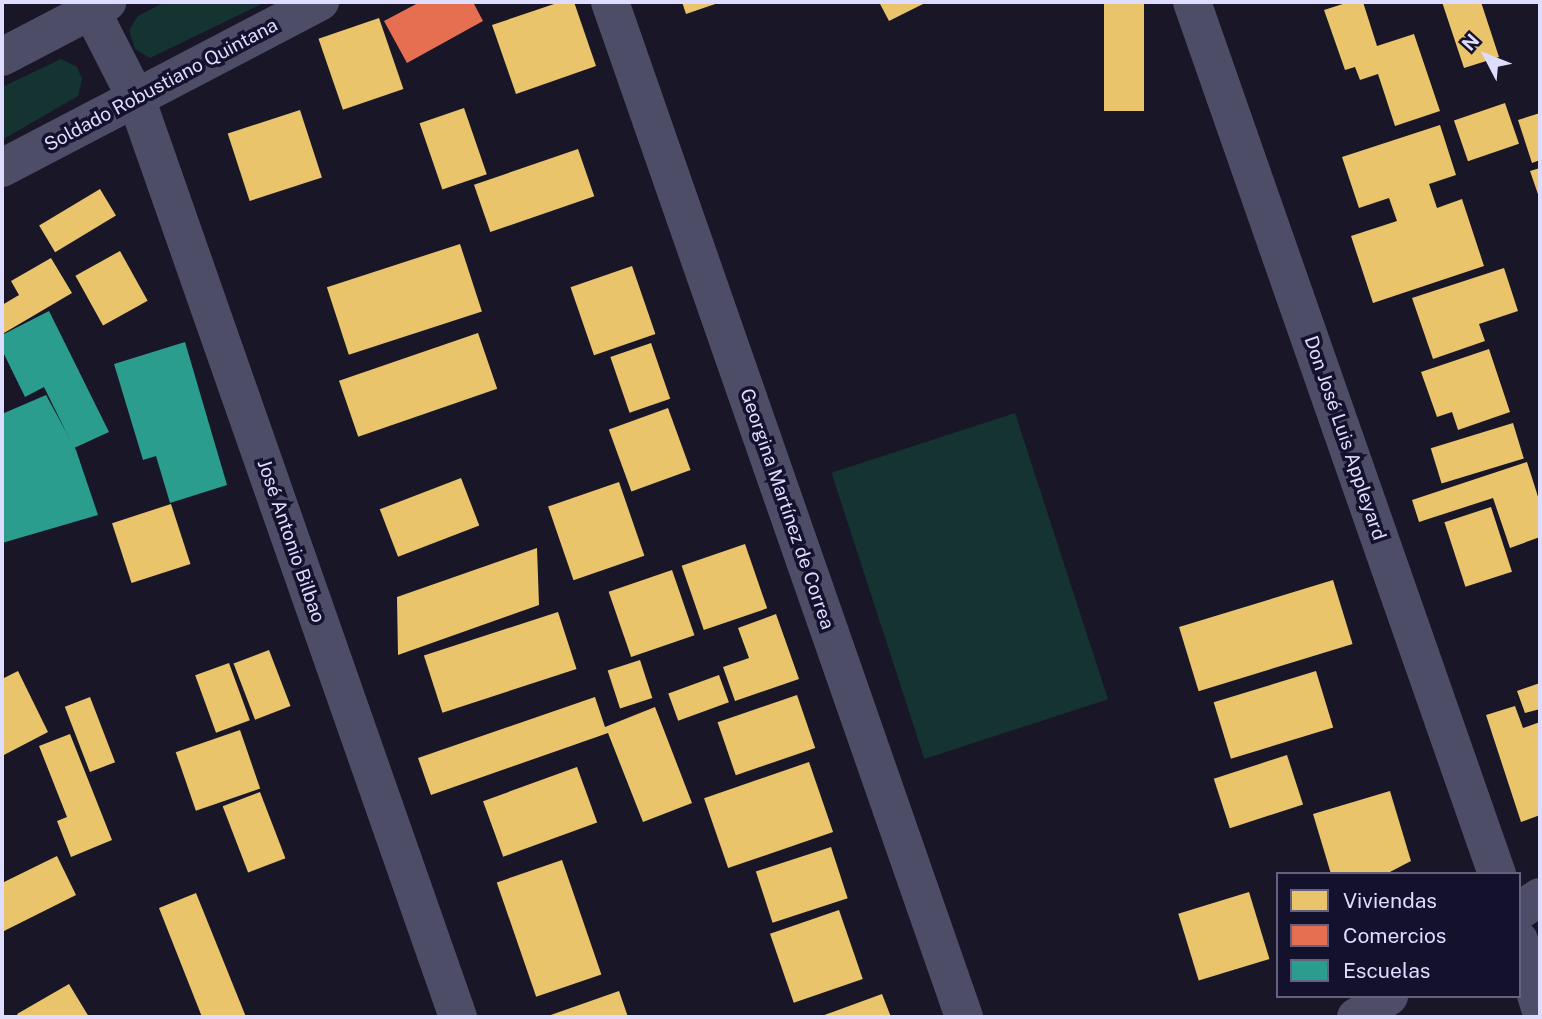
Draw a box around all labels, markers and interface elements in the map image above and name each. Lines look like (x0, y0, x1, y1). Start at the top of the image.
street label: Soldado Robustiano Quintana (40, 14, 282, 156)
north arrow (1451, 21, 1521, 91)
text: N (1457, 29, 1484, 55)
street label: Don José Luis Appleyard (1299, 333, 1391, 543)
street label: Georgina Martínez de Correa (735, 385, 839, 633)
street label: José Antonio Bilbao (252, 456, 330, 626)
legend (1276, 872, 1521, 998)
text: Viviendas (1343, 888, 1437, 913)
text: Comercios (1343, 923, 1446, 948)
text: Escuelas (1343, 958, 1430, 983)

